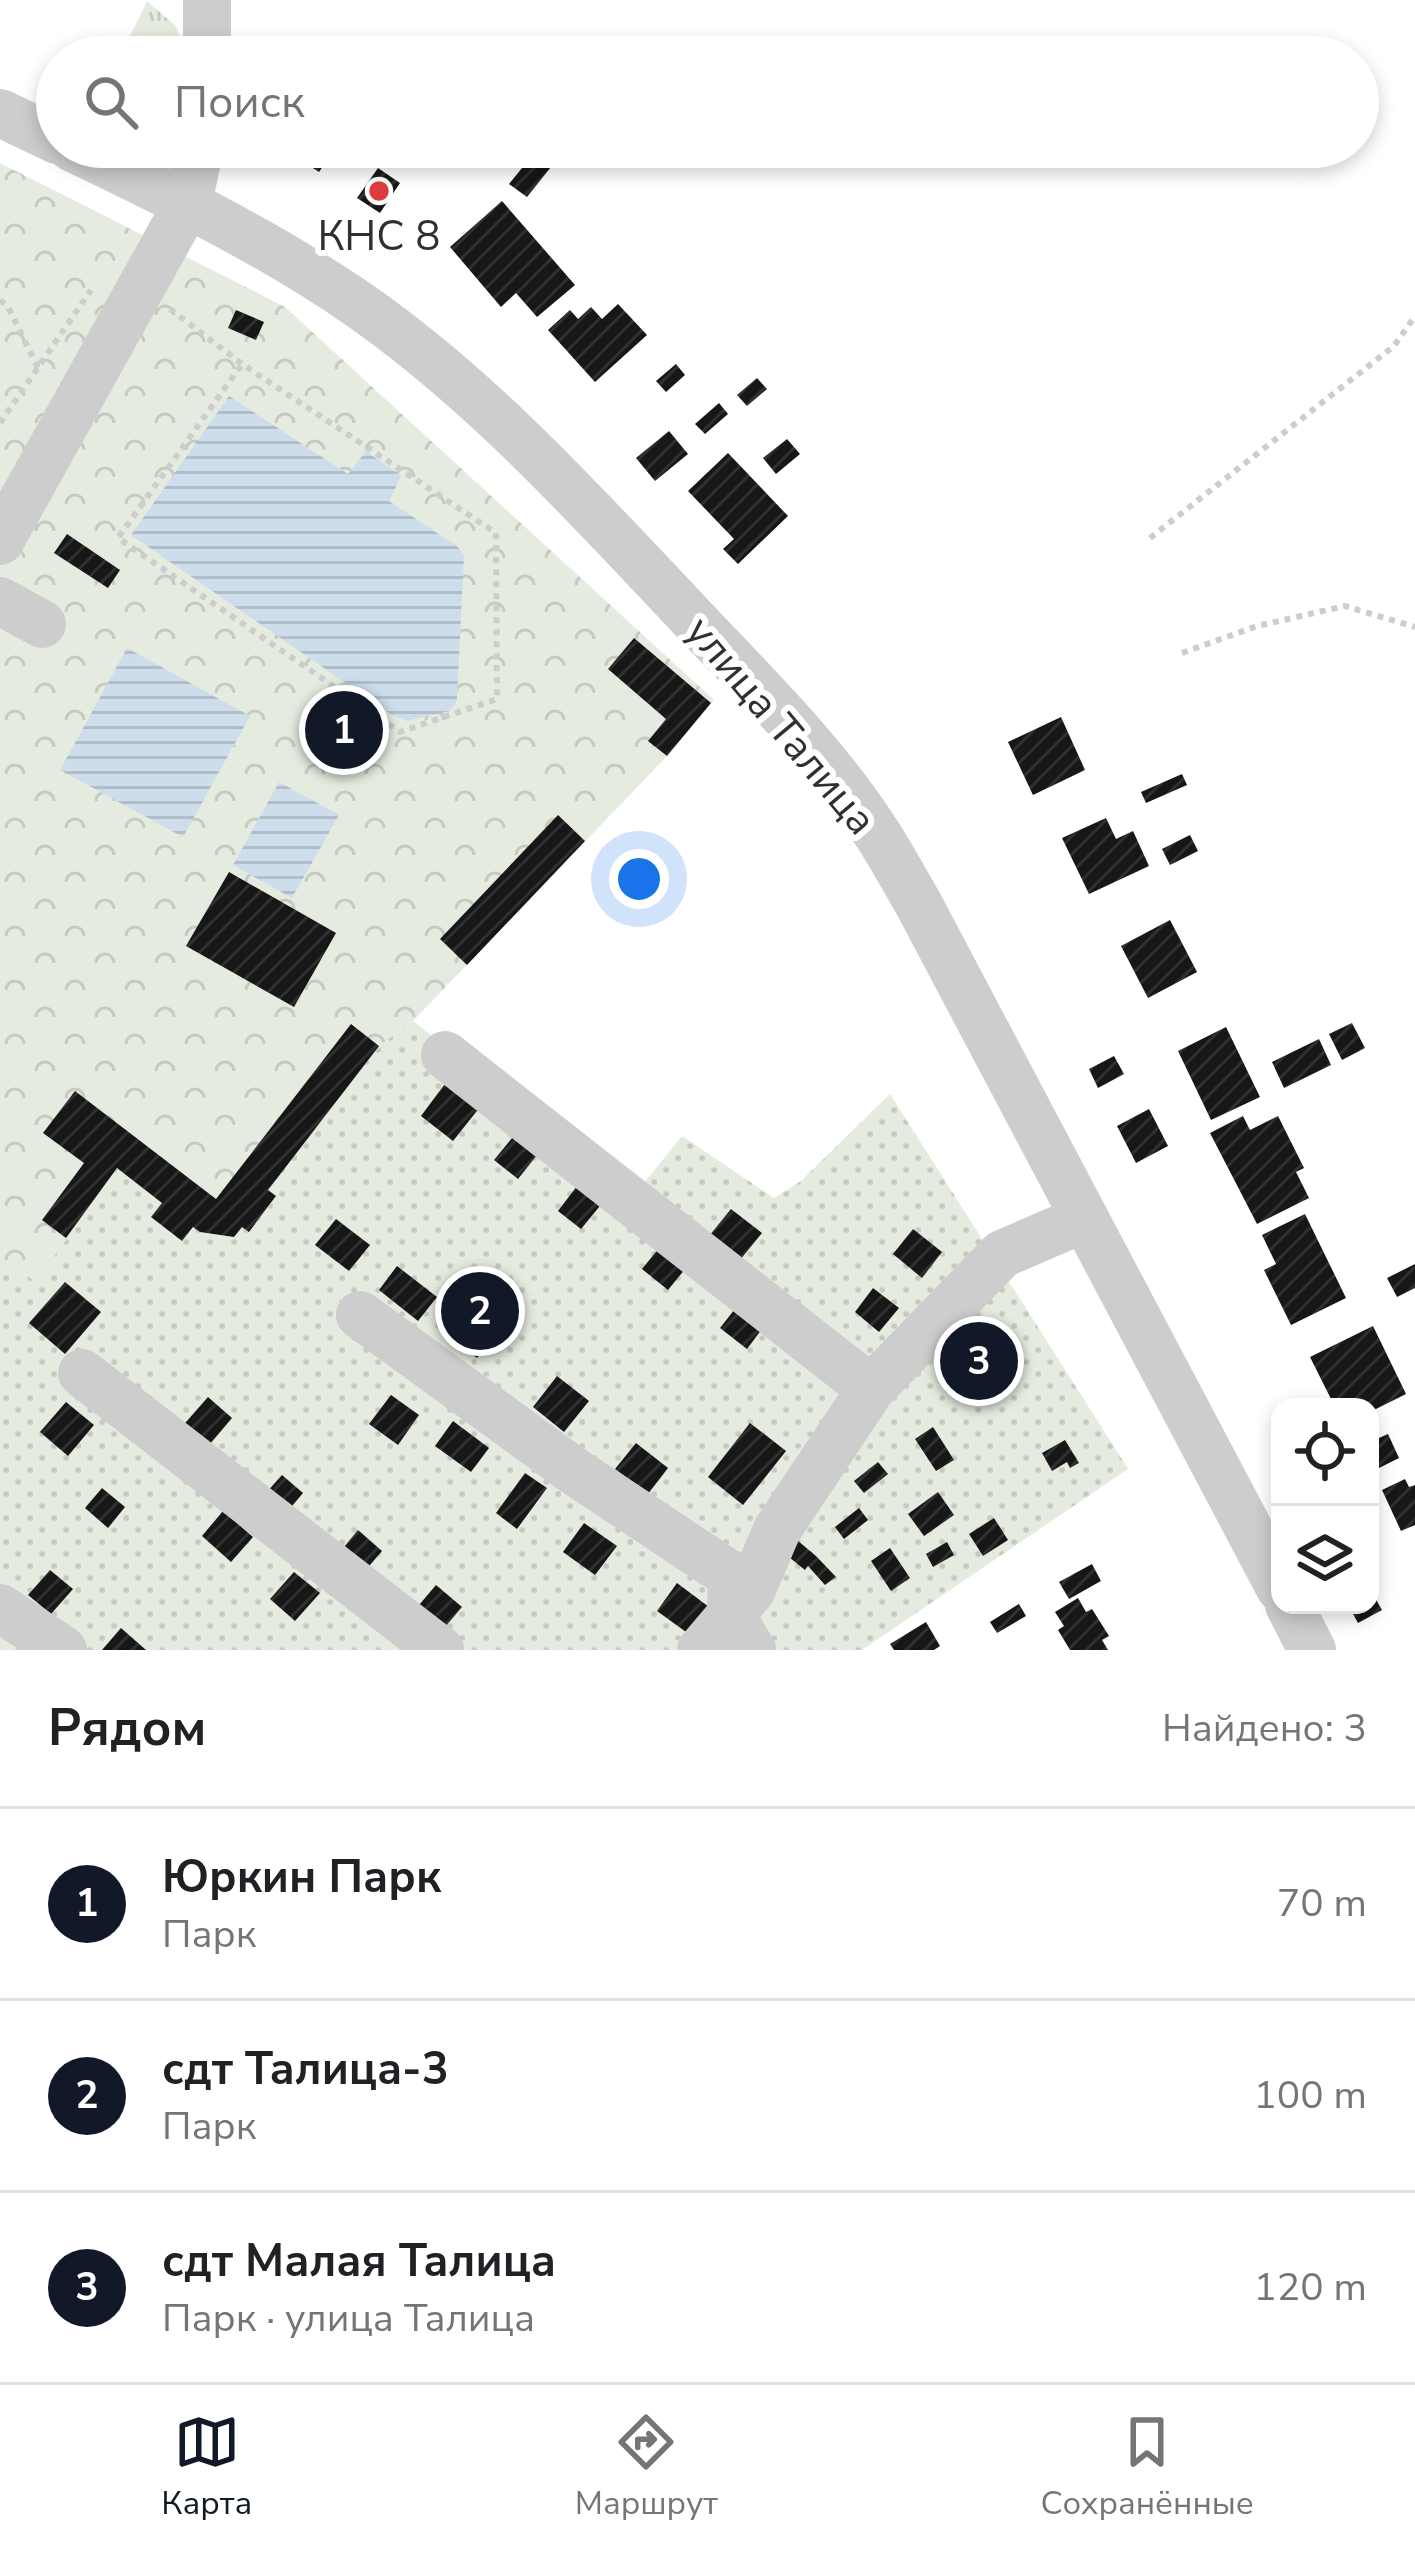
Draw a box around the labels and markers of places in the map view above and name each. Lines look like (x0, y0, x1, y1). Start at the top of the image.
marker: КНС 8 (366, 178, 392, 204)
place label: КНС 8 (317, 208, 441, 265)
pin: 1 (305, 685, 383, 775)
pin: 2 (441, 1266, 519, 1356)
pin: 3 (940, 1316, 1018, 1406)

